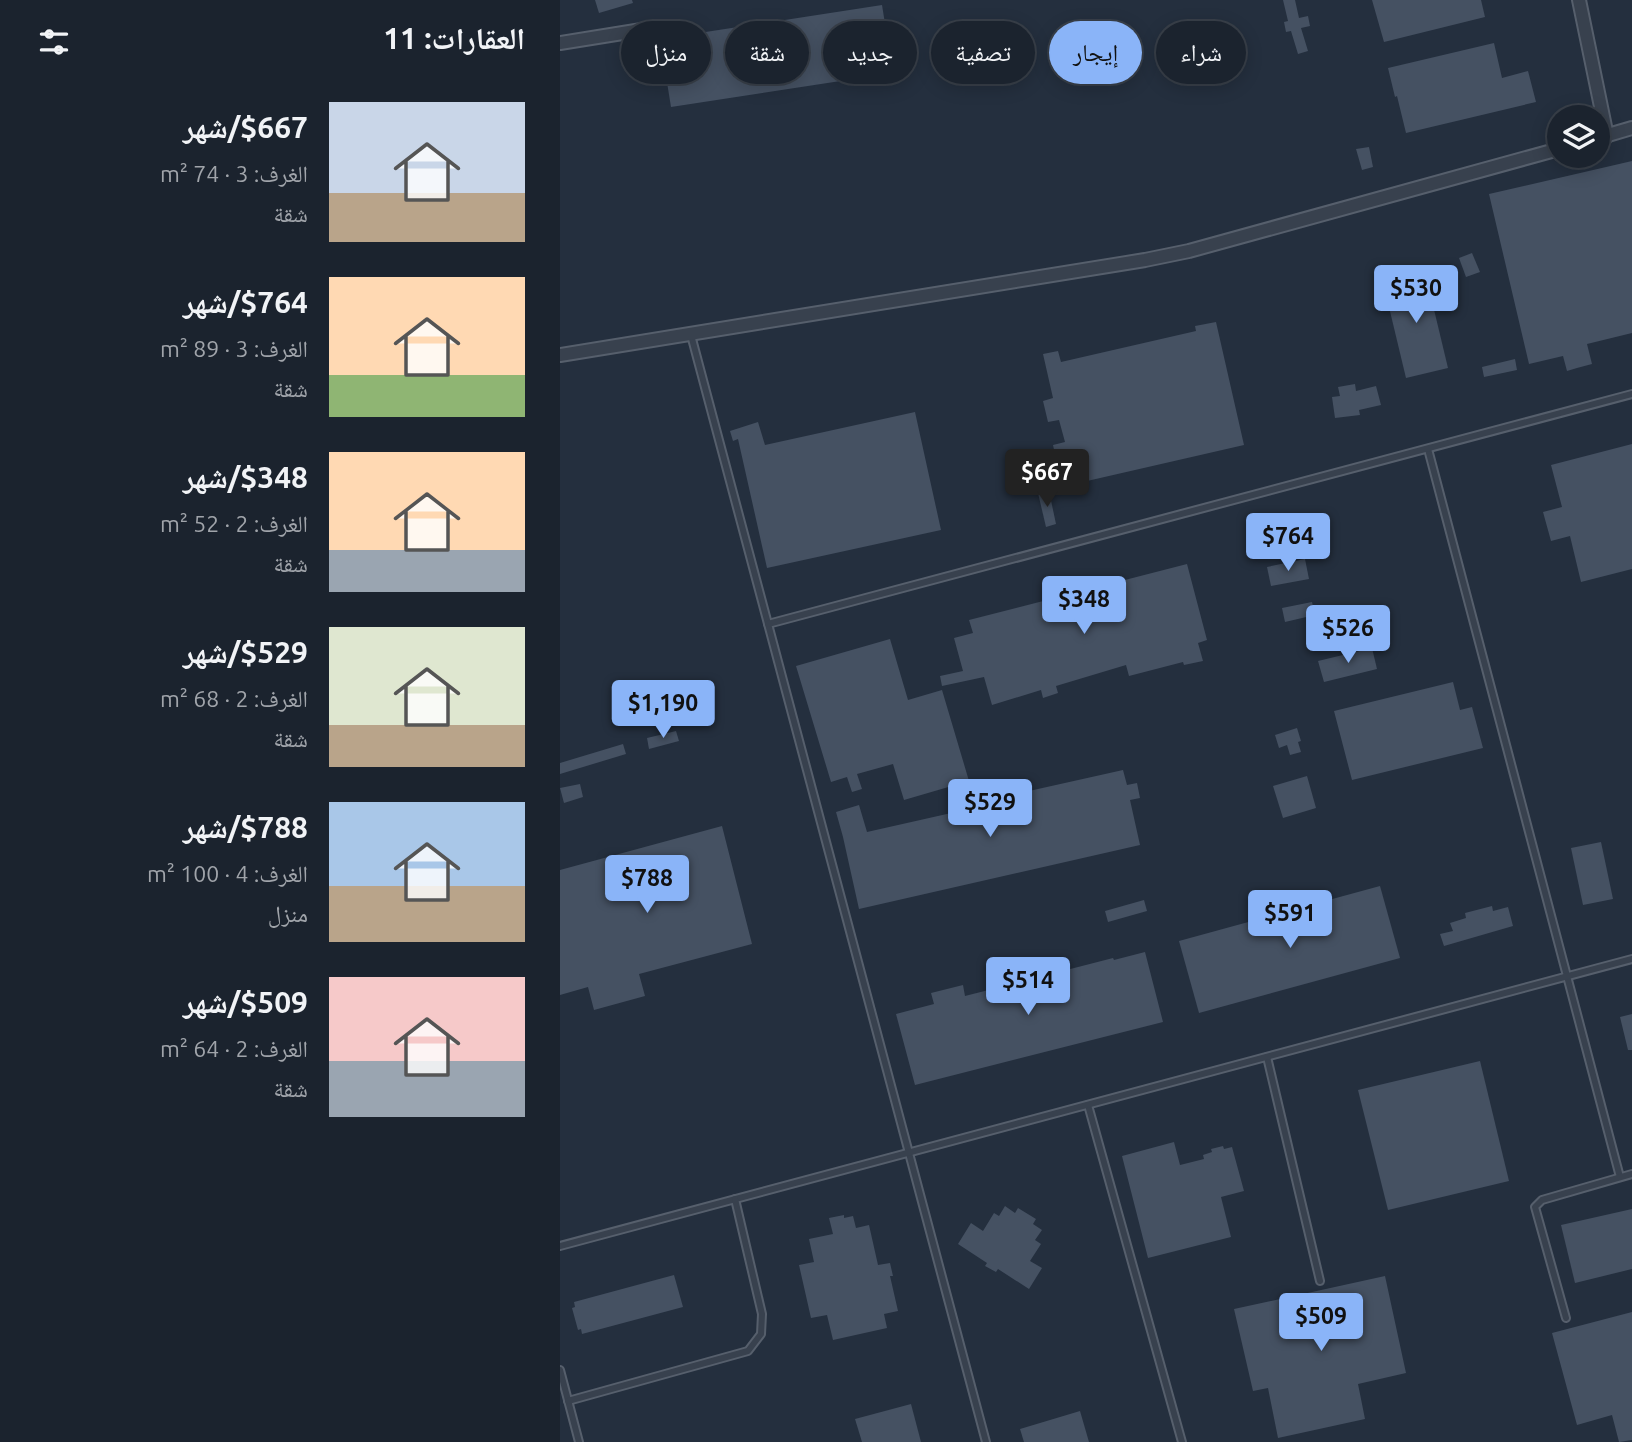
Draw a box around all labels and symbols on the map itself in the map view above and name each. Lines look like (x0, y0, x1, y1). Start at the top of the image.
pin: $530 (1375, 266, 1457, 325)
pin: $667 (1006, 449, 1088, 509)
pin: $764 (1247, 514, 1329, 573)
pin: $348 (1043, 576, 1125, 636)
pin: $526 (1307, 606, 1389, 665)
pin: $1,190 (606, 680, 720, 740)
pin: $529 (949, 780, 1031, 839)
pin: $788 (606, 856, 688, 915)
pin: $591 (1249, 890, 1331, 950)
pin: $514 (987, 958, 1069, 1017)
pin: $509 (1280, 1294, 1362, 1353)

